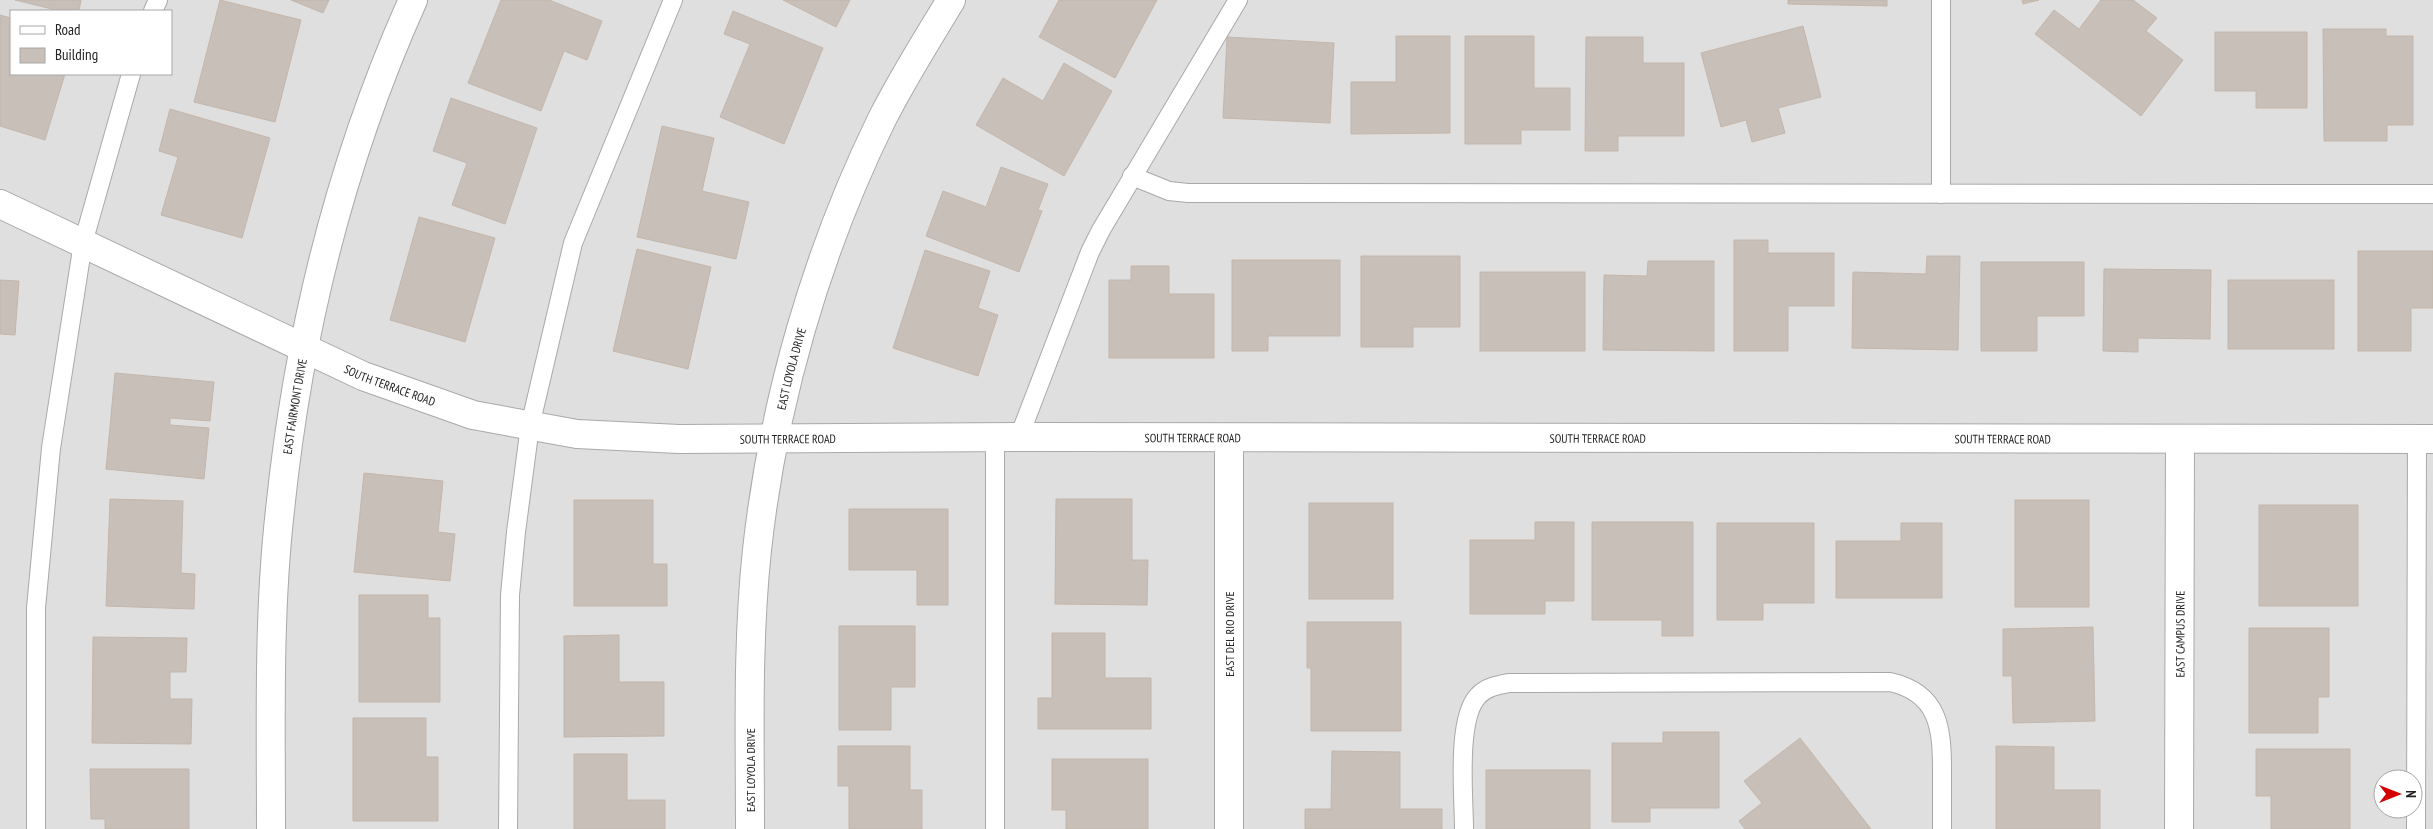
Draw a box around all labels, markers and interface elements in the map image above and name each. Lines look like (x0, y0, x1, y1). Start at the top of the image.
legend (10, 10, 172, 75)
text: Road (55, 20, 81, 39)
text: Building (55, 45, 98, 64)
street label: EAST LOYOLA DRIVE (773, 326, 809, 411)
street label: EAST FAIRMONT DRIVE (279, 357, 309, 455)
street label: SOUTH TERRACE ROAD (342, 361, 438, 409)
street label: SOUTH TERRACE ROAD (1145, 430, 1241, 445)
street label: SOUTH TERRACE ROAD (1550, 430, 1646, 445)
street label: SOUTH TERRACE ROAD (740, 431, 836, 446)
street label: SOUTH TERRACE ROAD (1955, 431, 2051, 446)
street label: EAST CAMPUS DRIVE (2172, 590, 2187, 678)
street label: EAST DEL RIO DRIVE (1222, 591, 1237, 677)
street label: EAST LOYOLA DRIVE (743, 728, 758, 812)
north arrow (2373, 769, 2423, 819)
text: N (2402, 790, 2420, 798)

